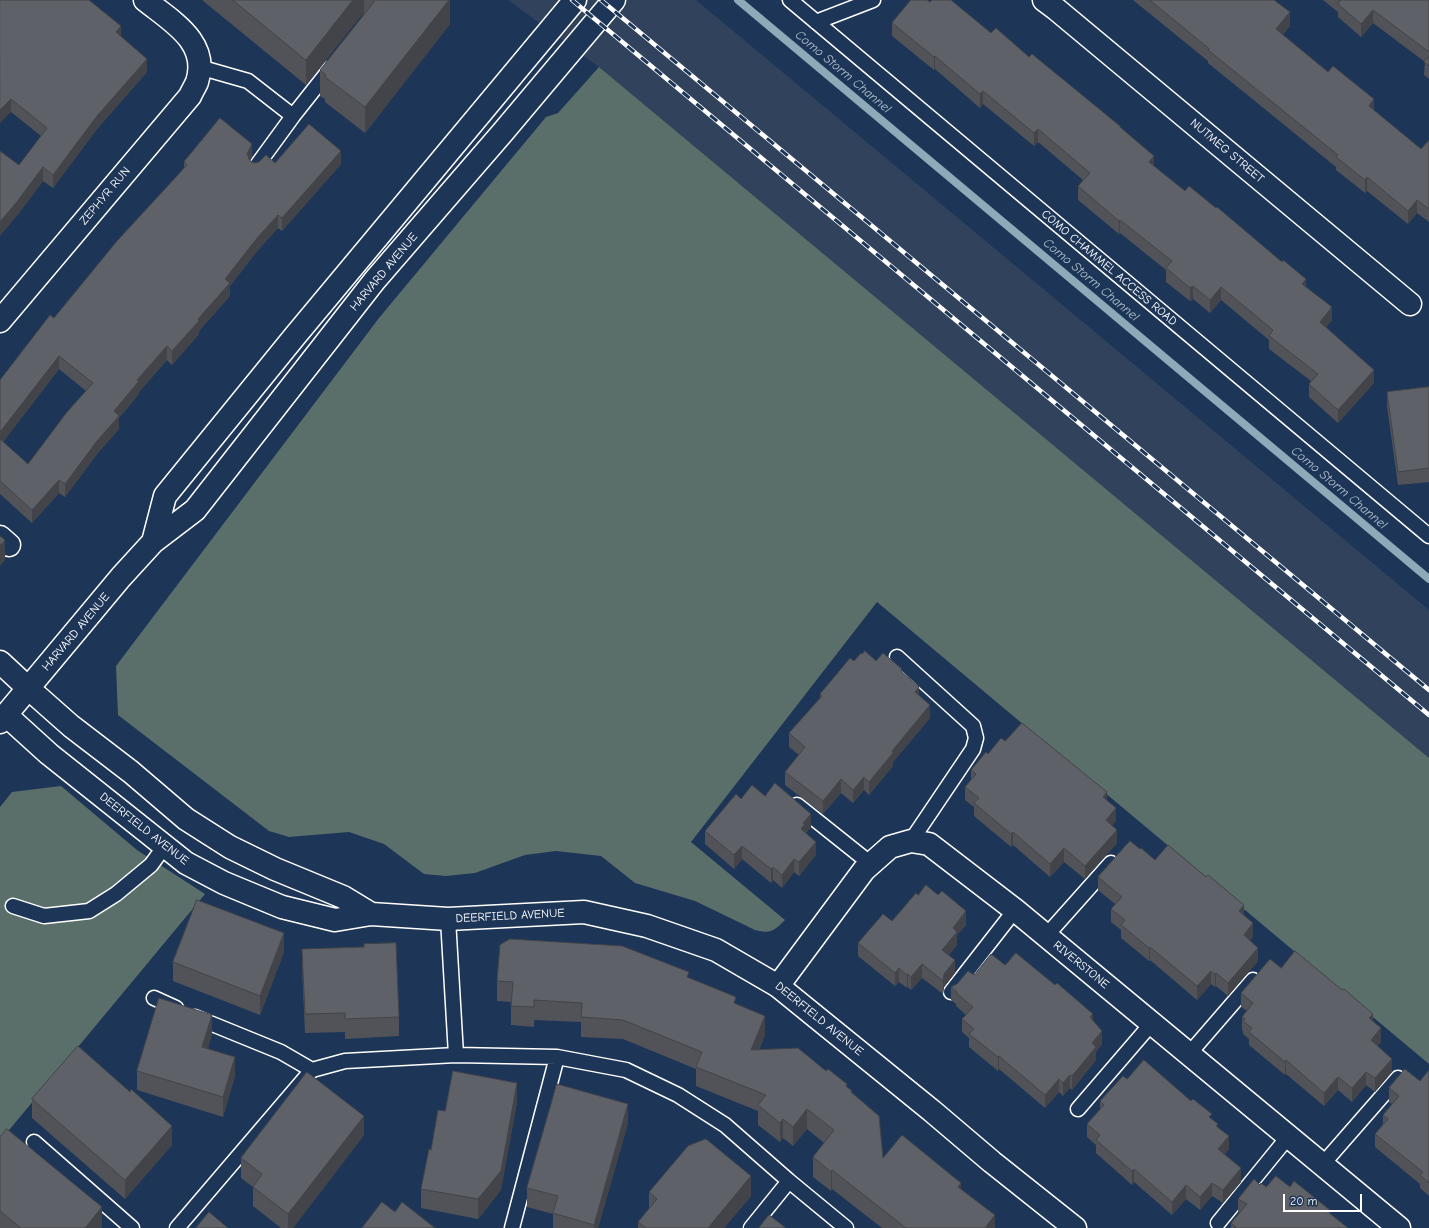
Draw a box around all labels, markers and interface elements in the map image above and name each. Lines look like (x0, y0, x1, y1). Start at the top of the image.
water label: Como Storm Channel (792, 27, 894, 117)
street label: NUTMEG STREET (1187, 116, 1267, 186)
street label: ZEPHYR RUN (77, 164, 133, 228)
street label: COMO CHAMMEL ACCESS ROAD (1038, 207, 1180, 329)
street label: HARVARD AVENUE (347, 230, 421, 314)
water label: Como Storm Channel (1040, 235, 1142, 325)
water label: Como Storm Channel (1288, 443, 1390, 533)
street label: HARVARD AVENUE (39, 590, 113, 674)
street label: DEERFIELD AVENUE (97, 790, 191, 868)
street label: DEERFIELD AVENUE (455, 906, 565, 926)
street label: RIVERSTONE (1050, 938, 1112, 992)
street label: DEERFIELD AVENUE (772, 979, 866, 1059)
scale bar (1285, 1186, 1364, 1212)
text: 20 m (1290, 1194, 1318, 1208)

